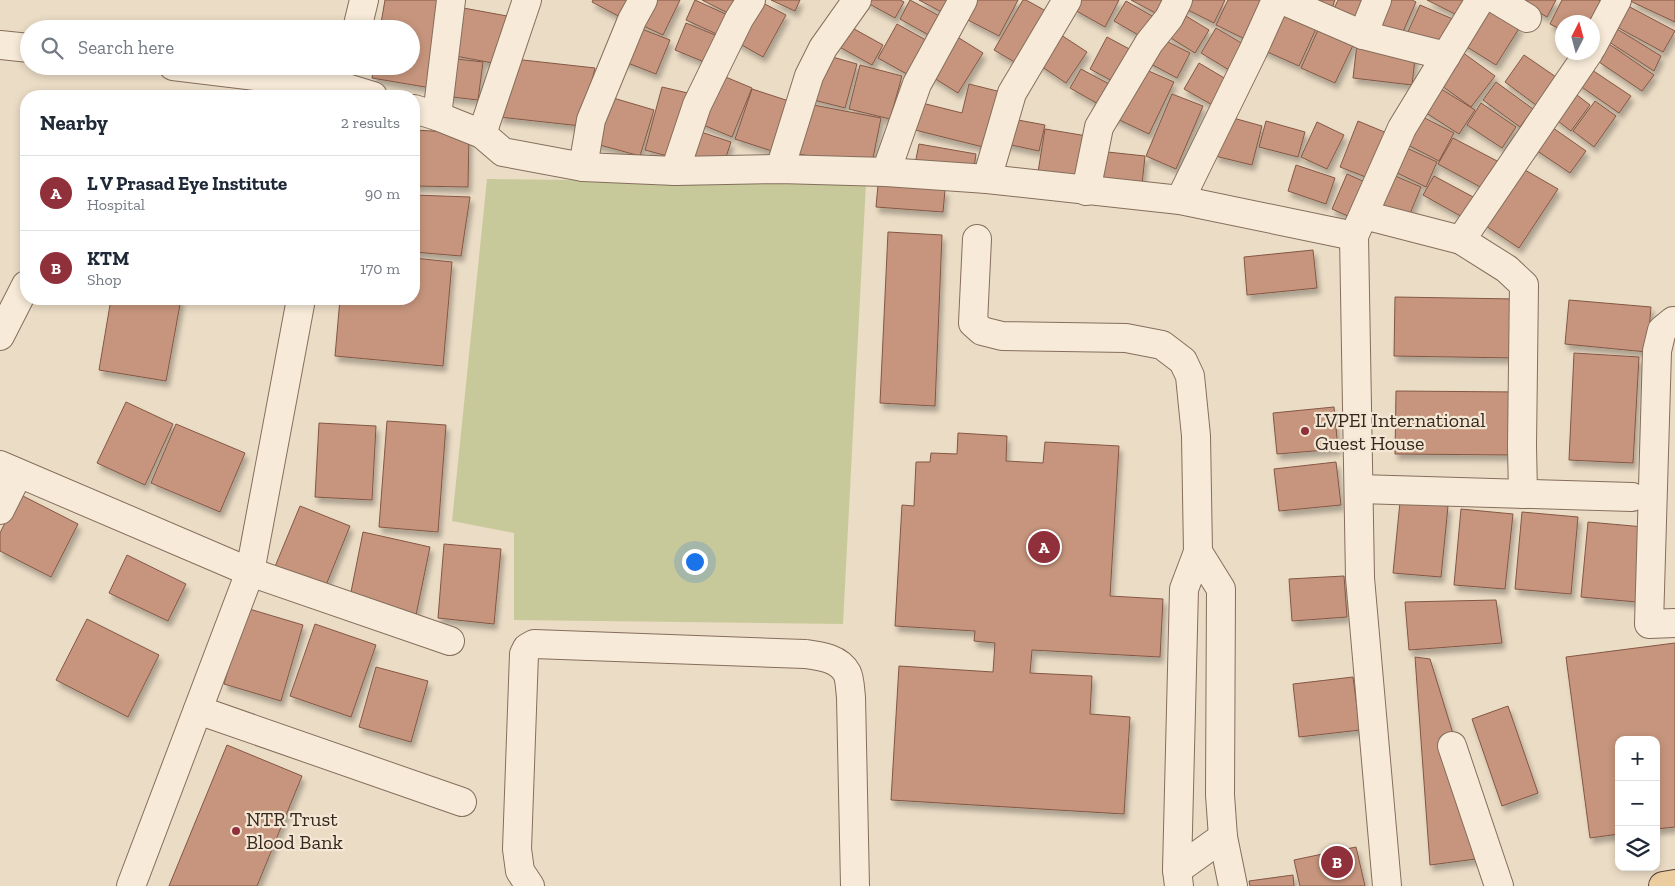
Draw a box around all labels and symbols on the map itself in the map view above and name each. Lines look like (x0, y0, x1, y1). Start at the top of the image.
north arrow (1555, 15, 1600, 60)
place label: LVPEI International Guest House (1315, 408, 1486, 455)
marker: LVPEI International Guest House (1299, 425, 1311, 437)
pin: A (1028, 528, 1060, 566)
your location (682, 549, 708, 575)
place label: NTR Trust Blood Bank (246, 807, 344, 854)
marker: NTR Trust Blood Bank (230, 825, 242, 837)
pin: B (1321, 843, 1353, 881)

